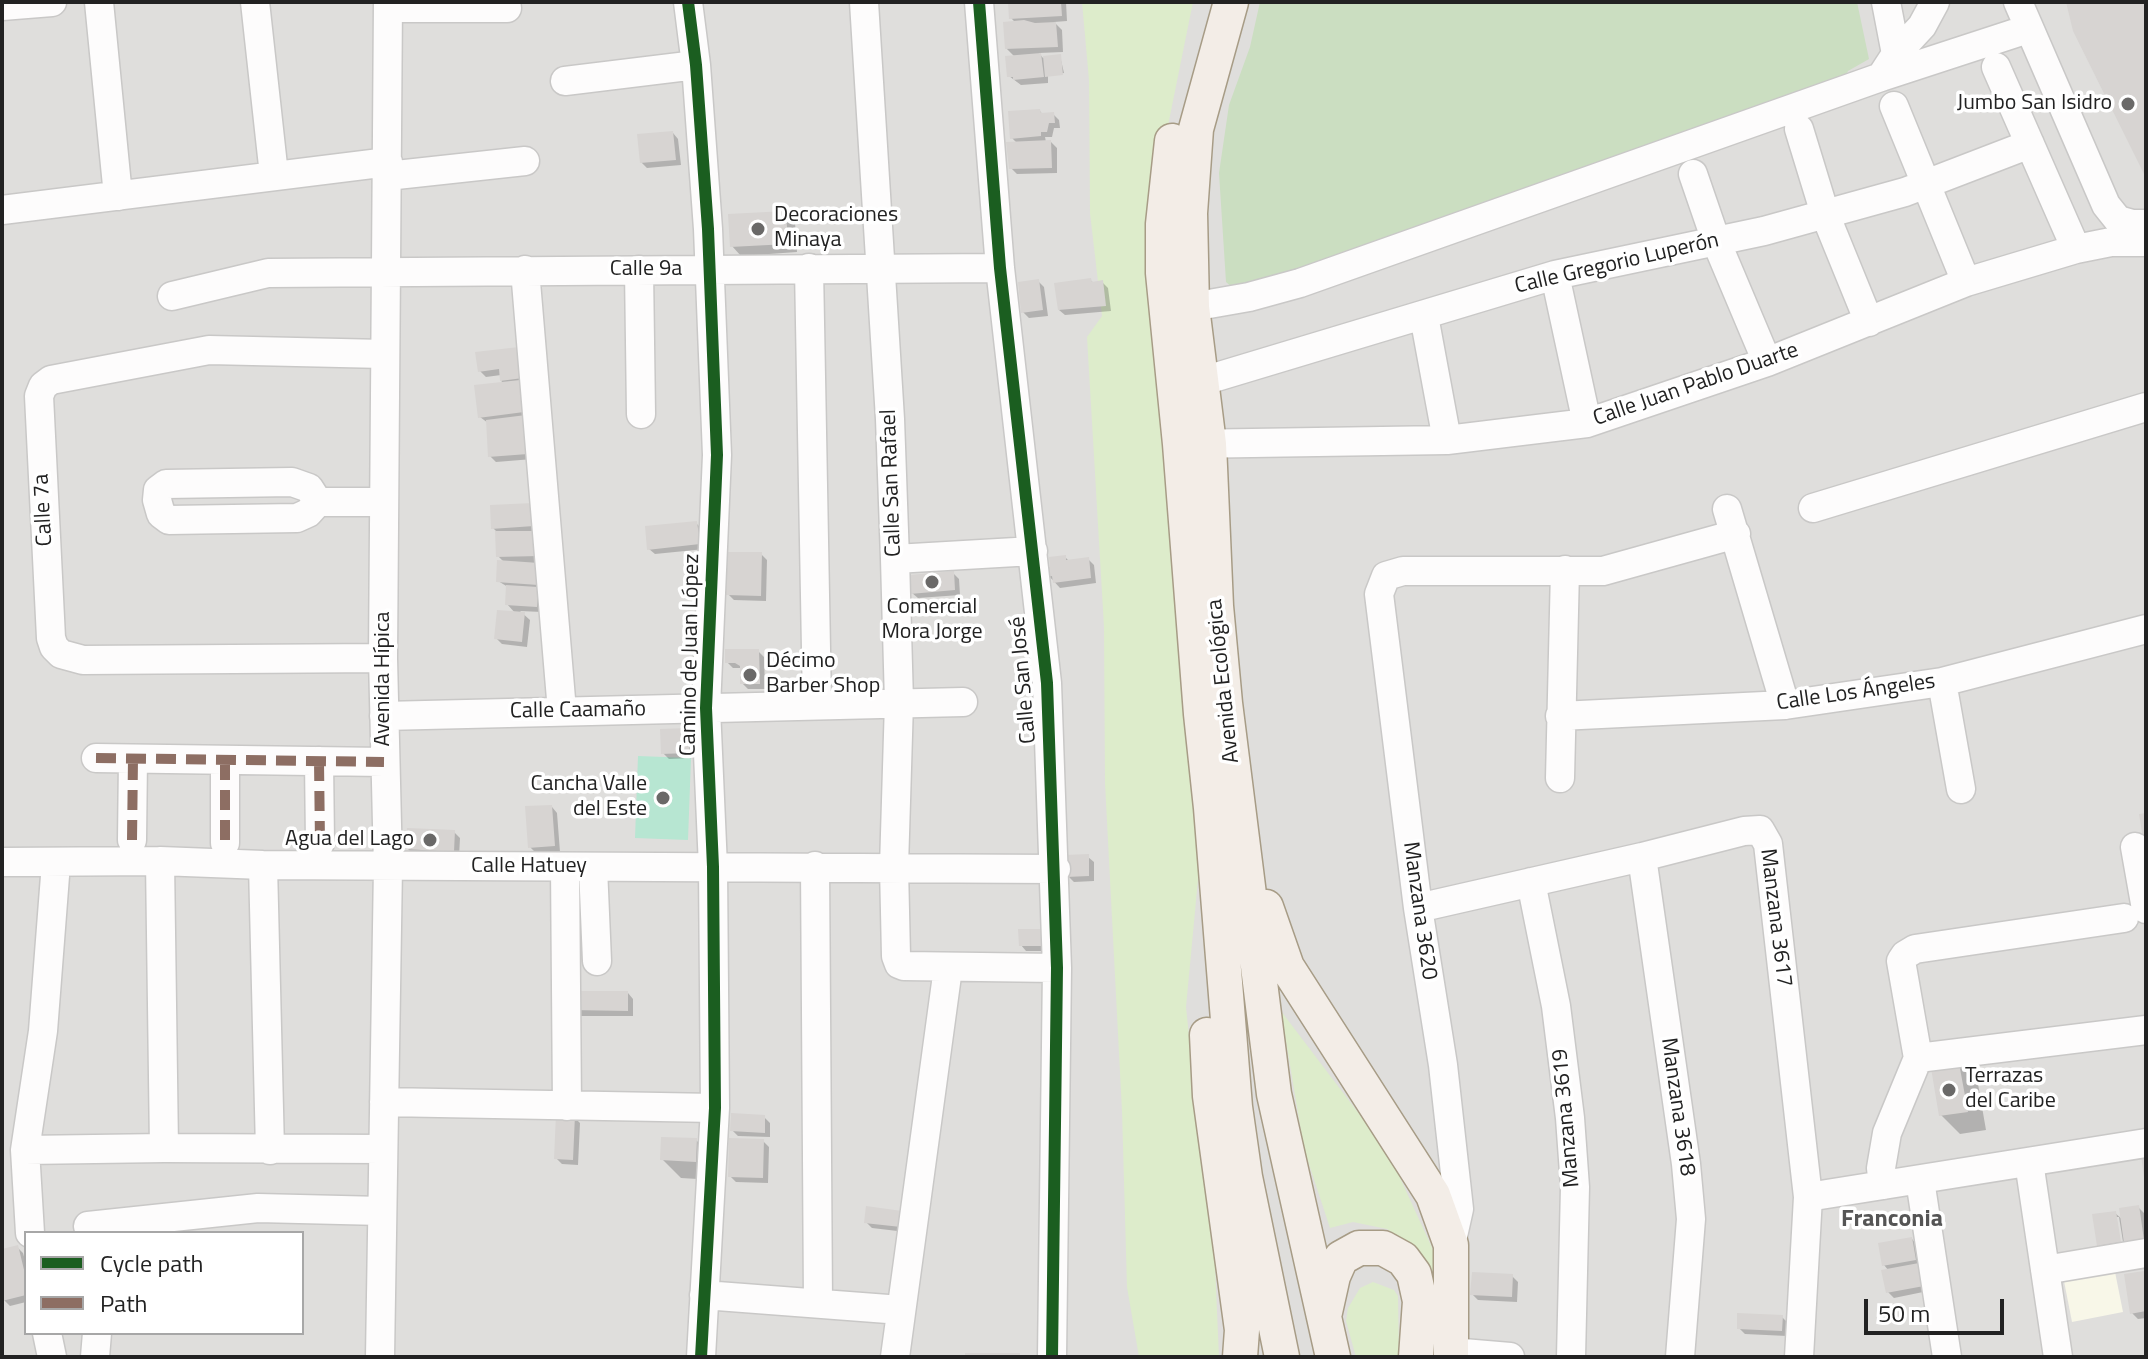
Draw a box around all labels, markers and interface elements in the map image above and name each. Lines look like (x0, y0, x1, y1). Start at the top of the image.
place label: Jumbo San Isidro (1957, 91, 2112, 117)
marker: Jumbo San Isidro (2119, 95, 2137, 113)
place label: Decoraciones Minaya (774, 203, 898, 254)
marker: Decoraciones Minaya (749, 220, 767, 238)
street label: Calle Gregorio Luperón (1512, 228, 1722, 300)
street label: Calle 9a (610, 257, 682, 283)
street label: Calle Juan Pablo Duarte (1590, 337, 1802, 433)
street label: Calle San Rafael (876, 409, 908, 557)
street label: Calle 7a (29, 473, 59, 547)
street label: Camino de Juan López (676, 554, 706, 756)
marker: Comercial Mora Jorge (923, 573, 941, 591)
place label: Comercial Mora Jorge (881, 595, 983, 646)
street label: Avenida Ecológica (1202, 598, 1246, 764)
street label: Avenida Hípica (371, 611, 397, 747)
street label: Calle San José (1005, 615, 1043, 745)
place label: Décimo Barber Shop (766, 649, 880, 700)
marker: Décimo Barber Shop (741, 666, 759, 684)
street label: Calle Los Ángeles (1775, 669, 1937, 717)
street label: Calle Caamaño (510, 697, 646, 725)
place label: Cancha Valle del Este (530, 772, 647, 824)
marker: Cancha Valle del Este (654, 789, 672, 807)
place label: Agua del Lago (285, 827, 414, 853)
marker: Agua del Lago (421, 831, 439, 849)
street label: Manzana 3620 (1396, 840, 1442, 982)
street label: Manzana 3617 (1753, 847, 1797, 989)
street label: Calle Hatuey (471, 854, 587, 880)
street label: Manzana 3618 (1654, 1036, 1700, 1178)
street label: Manzana 3619 (1548, 1047, 1586, 1189)
place label: Terrazas del Caribe (1965, 1064, 2056, 1116)
marker: Terrazas del Caribe (1940, 1081, 1958, 1099)
district label: Franconia (1841, 1206, 1943, 1234)
legend (24, 1231, 304, 1335)
text: Cycle path (100, 1245, 203, 1281)
scale bar (1868, 1283, 2008, 1333)
text: Path (100, 1285, 147, 1321)
text: 50 m (1878, 1295, 1930, 1331)

